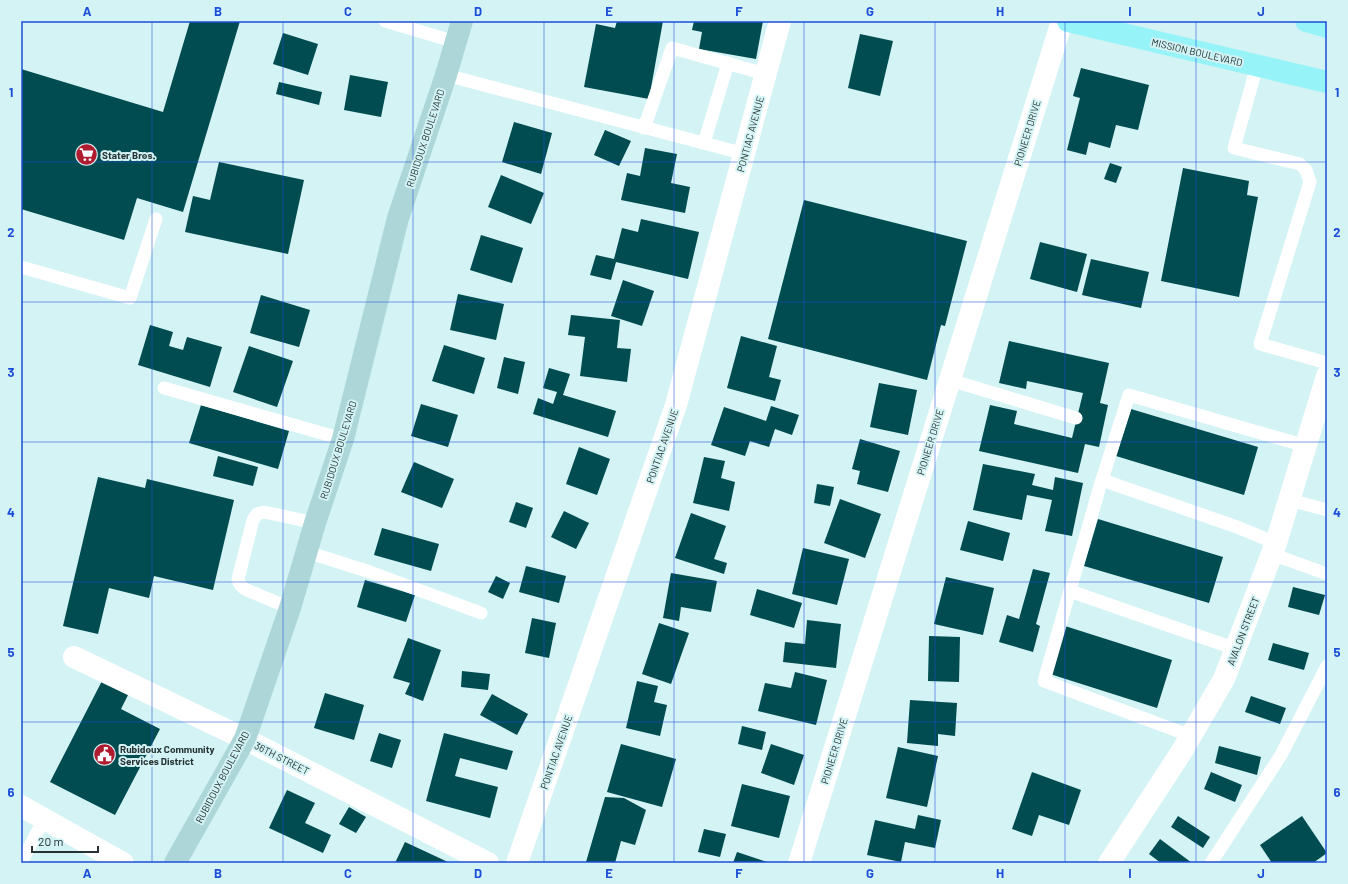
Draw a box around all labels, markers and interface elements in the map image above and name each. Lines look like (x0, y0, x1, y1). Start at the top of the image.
text: A (83, 3, 92, 19)
text: B (214, 3, 222, 19)
text: C (344, 3, 352, 19)
text: D (474, 3, 482, 19)
text: E (605, 3, 613, 19)
text: F (735, 3, 743, 19)
text: G (866, 3, 874, 19)
text: H (996, 3, 1004, 19)
text: I (1128, 3, 1132, 19)
text: J (1257, 3, 1265, 19)
street label: MISSION BOULEVARD (1150, 36, 1244, 68)
text: 1 (9, 84, 13, 100)
text: 1 (1335, 84, 1339, 100)
street label: RUBIDOUX BOULEVARD (403, 87, 447, 189)
street label: PONTIAC AVENUE (734, 95, 766, 173)
street label: PIONEER DRIVE (1011, 99, 1043, 167)
supermarket icon: Stater Bros. (73, 142, 99, 168)
place label: Stater Bros. (102, 149, 155, 161)
text: 2 (7, 224, 15, 240)
text: 2 (1333, 224, 1341, 240)
text: 3 (7, 364, 15, 380)
text: 3 (1333, 364, 1341, 380)
street label: RUBIDOUX BOULEVARD (317, 399, 359, 501)
street label: PONTIAC AVENUE (644, 407, 680, 485)
street label: PIONEER DRIVE (914, 408, 946, 476)
text: 4 (7, 504, 15, 520)
text: 4 (1333, 504, 1341, 520)
street label: AVALON STREET (1224, 595, 1262, 667)
text: 5 (7, 644, 15, 660)
text: 5 (1333, 644, 1341, 660)
street label: PONTIAC AVENUE (538, 713, 574, 791)
street label: PIONEER DRIVE (818, 717, 850, 785)
street label: RUBIDOUX BOULEVARD (193, 729, 251, 825)
street label: 36TH STREET (253, 739, 312, 777)
public building icon: Rubidoux Community Services District (92, 742, 118, 768)
place label: Rubidoux Community Services District (120, 743, 215, 767)
text: 6 (8, 784, 15, 800)
text: 6 (1334, 784, 1341, 800)
scale bar (32, 828, 98, 854)
text: 20 m (38, 834, 64, 848)
text: A (83, 865, 92, 881)
text: B (214, 865, 222, 881)
text: C (344, 865, 352, 881)
text: D (474, 865, 482, 881)
text: E (605, 865, 613, 881)
text: F (735, 865, 743, 881)
text: G (866, 865, 874, 881)
text: H (996, 865, 1004, 881)
text: I (1128, 865, 1132, 881)
text: J (1257, 865, 1265, 881)

